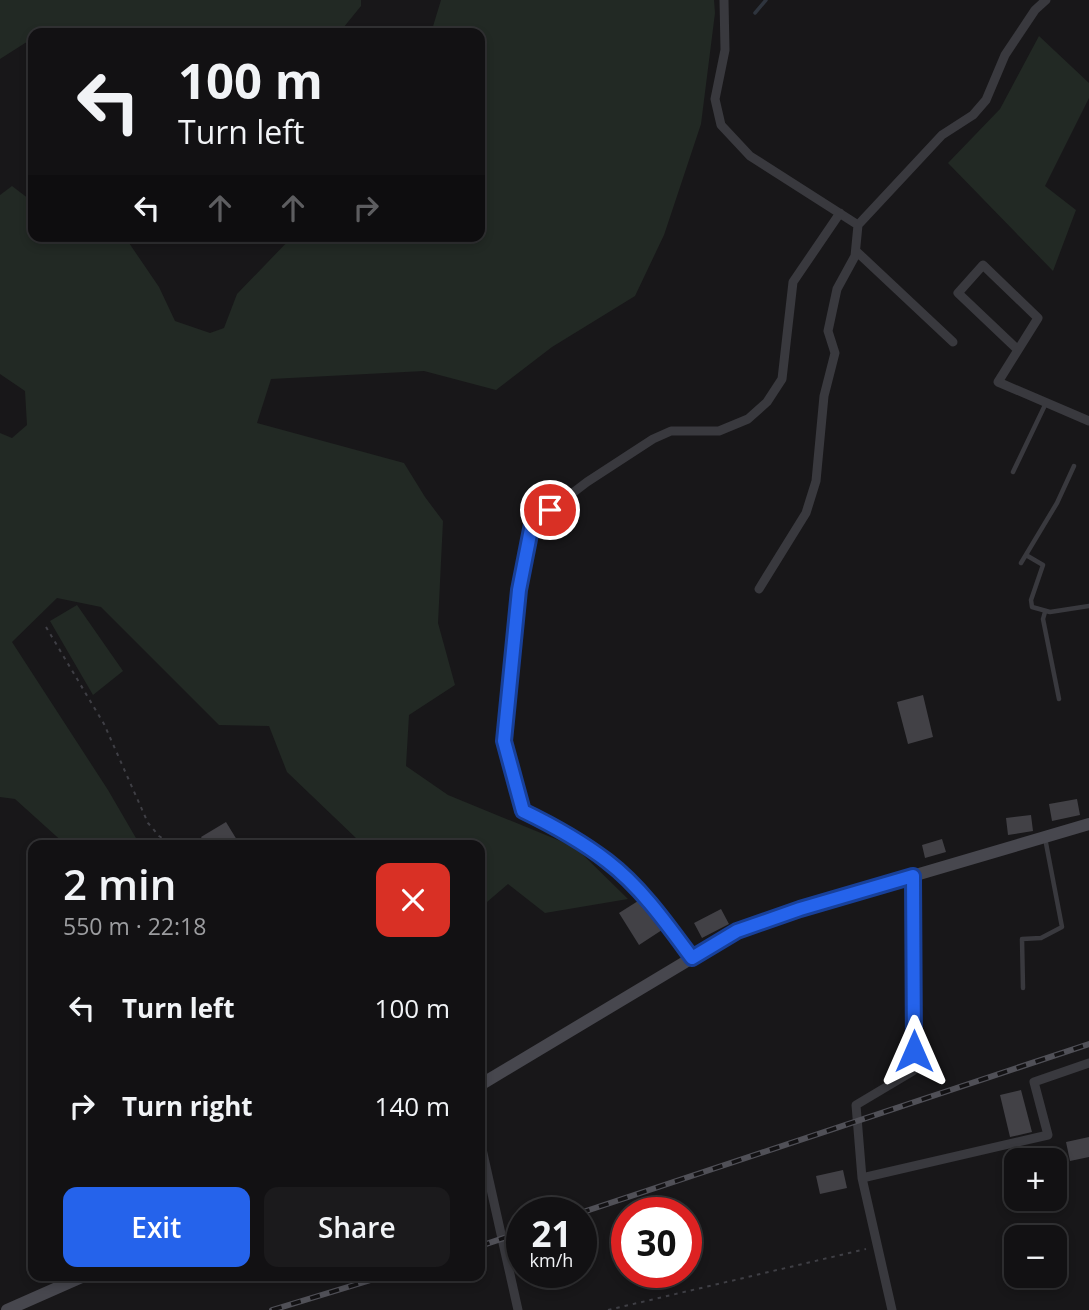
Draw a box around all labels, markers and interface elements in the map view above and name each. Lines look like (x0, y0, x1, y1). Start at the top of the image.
text: 100 m (178, 47, 323, 113)
icon: left (63, 56, 154, 147)
text: Turn left (178, 110, 304, 153)
icon: left (128, 189, 166, 227)
icon: ahead (201, 189, 239, 227)
icon: ahead (274, 189, 312, 227)
icon: right (347, 189, 385, 227)
pin (520, 480, 580, 540)
icon: arrive (531, 491, 569, 529)
text: 2 min (63, 855, 176, 912)
button: close (376, 863, 450, 937)
text: 550 m · 22:18 (63, 910, 206, 942)
icon: left (63, 989, 101, 1027)
text: Turn left (122, 990, 234, 1026)
text: 100 m (375, 990, 450, 1026)
position arrow (877, 1014, 951, 1088)
icon: right (63, 1087, 101, 1125)
text: Turn right (122, 1088, 253, 1124)
text: 140 m (375, 1088, 450, 1124)
map controls (1004, 1148, 1067, 1288)
button: + (1004, 1148, 1067, 1211)
button: Exit (63, 1187, 250, 1267)
button: Share (264, 1187, 450, 1267)
speed limit sign: 30 (611, 1197, 702, 1288)
text: 21 (531, 1210, 572, 1257)
button: − (1004, 1225, 1067, 1288)
text: km/h (530, 1248, 573, 1272)

